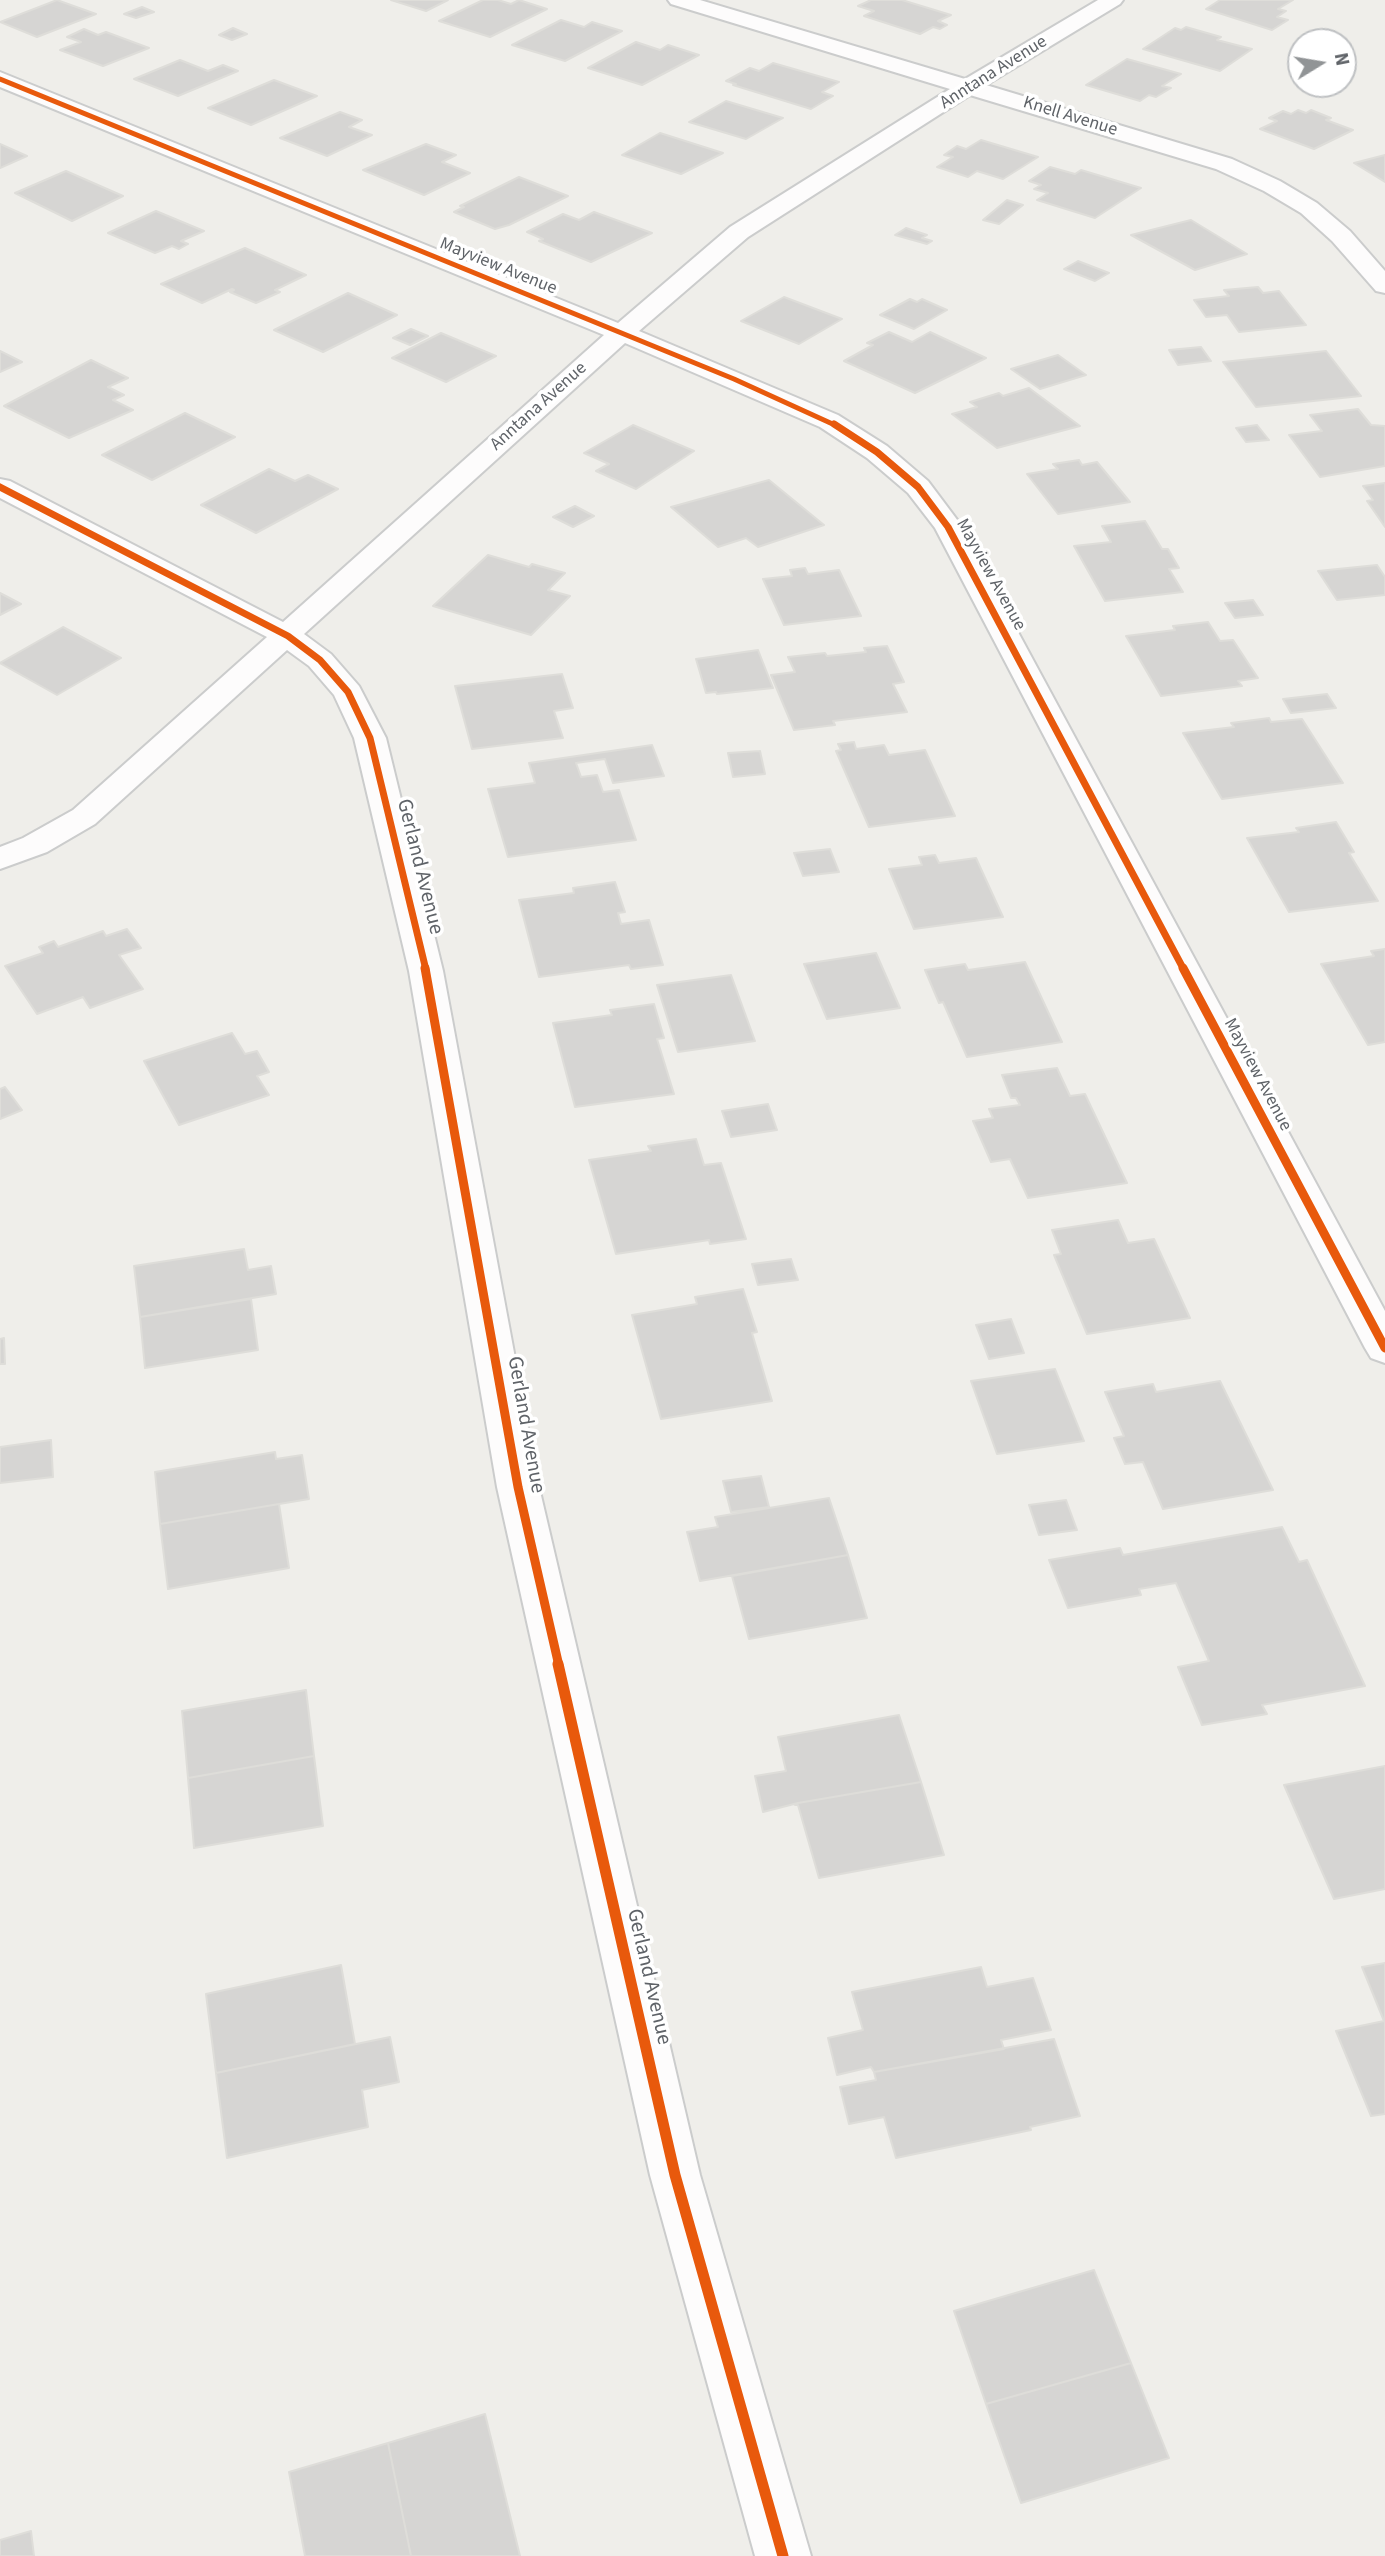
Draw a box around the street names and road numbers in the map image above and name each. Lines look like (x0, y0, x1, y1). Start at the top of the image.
street label: Anntana Avenue (936, 31, 1052, 115)
street label: Knell Avenue (1020, 92, 1120, 142)
street label: Mayview Avenue (436, 234, 560, 300)
street label: Anntana Avenue (486, 358, 592, 456)
street label: Mayview Avenue (950, 515, 1030, 635)
street label: Gerland Avenue (390, 797, 448, 937)
street label: Mayview Avenue (1218, 1015, 1296, 1135)
street label: Gerland Avenue (501, 1355, 549, 1495)
street label: Gerland Avenue (620, 1907, 676, 2047)

